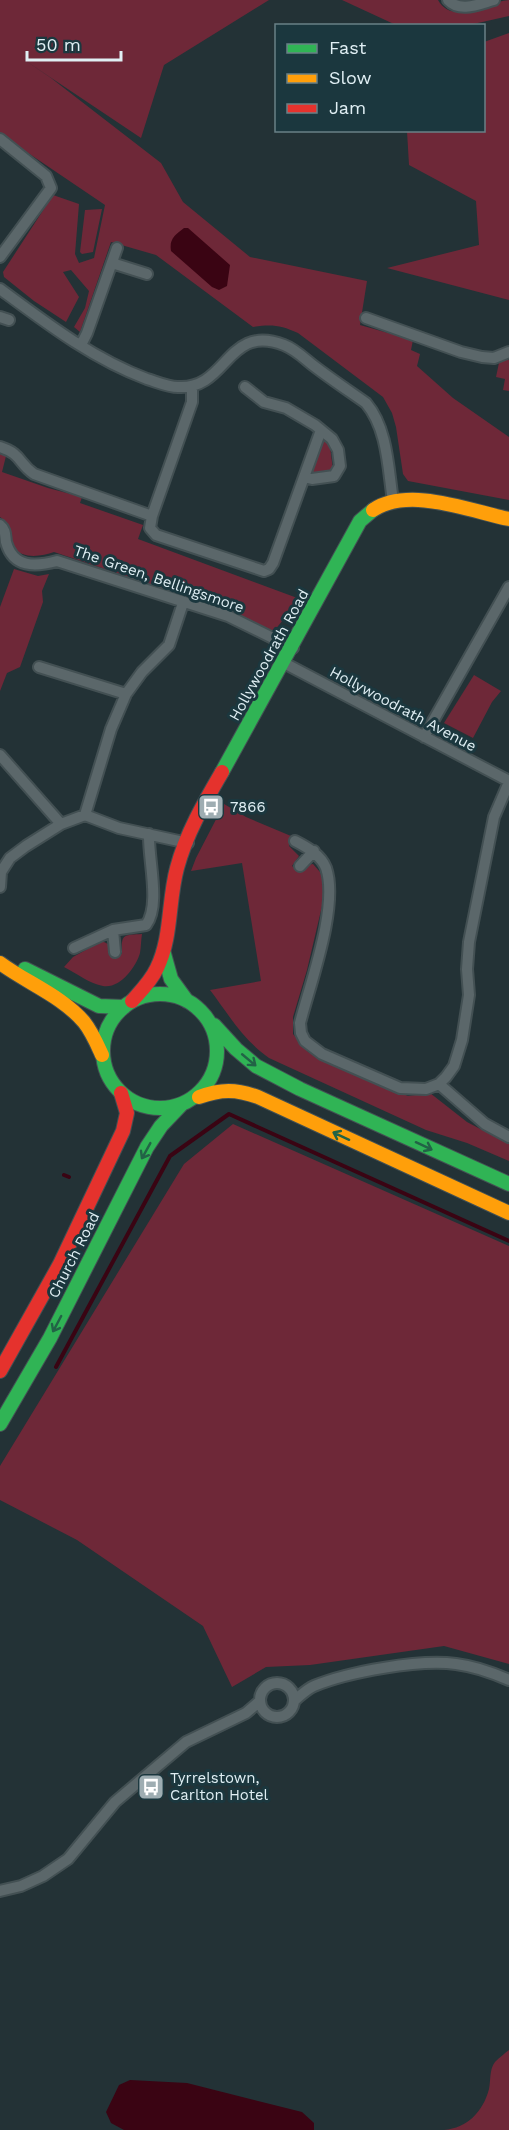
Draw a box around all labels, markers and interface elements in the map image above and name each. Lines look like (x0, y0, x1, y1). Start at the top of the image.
scale bar (27, 24, 122, 62)
legend (275, 24, 485, 132)
text: 50 m (36, 34, 81, 55)
text: Fast (329, 37, 367, 58)
text: Slow (329, 67, 372, 88)
text: Jam (329, 97, 366, 118)
street label: The Green, Bellingsmore (71, 541, 247, 617)
street label: Hollywoodrath Road (225, 586, 313, 724)
street label: Hollywoodrath Avenue (327, 663, 479, 755)
bus stop icon: 7866 (196, 792, 226, 822)
place label: 7866 (230, 798, 266, 816)
one-way arrow (241, 1053, 256, 1067)
one-way arrow (333, 1130, 351, 1142)
one-way arrow (414, 1140, 432, 1152)
one-way arrow (140, 1141, 151, 1159)
street label: Church Road (45, 1209, 103, 1301)
one-way arrow (51, 1315, 62, 1333)
place label: Tyrrelstown, Carlton Hotel (170, 1769, 269, 1804)
bus stop icon: Tyrrelstown, Carlton Hotel (136, 1772, 166, 1802)

